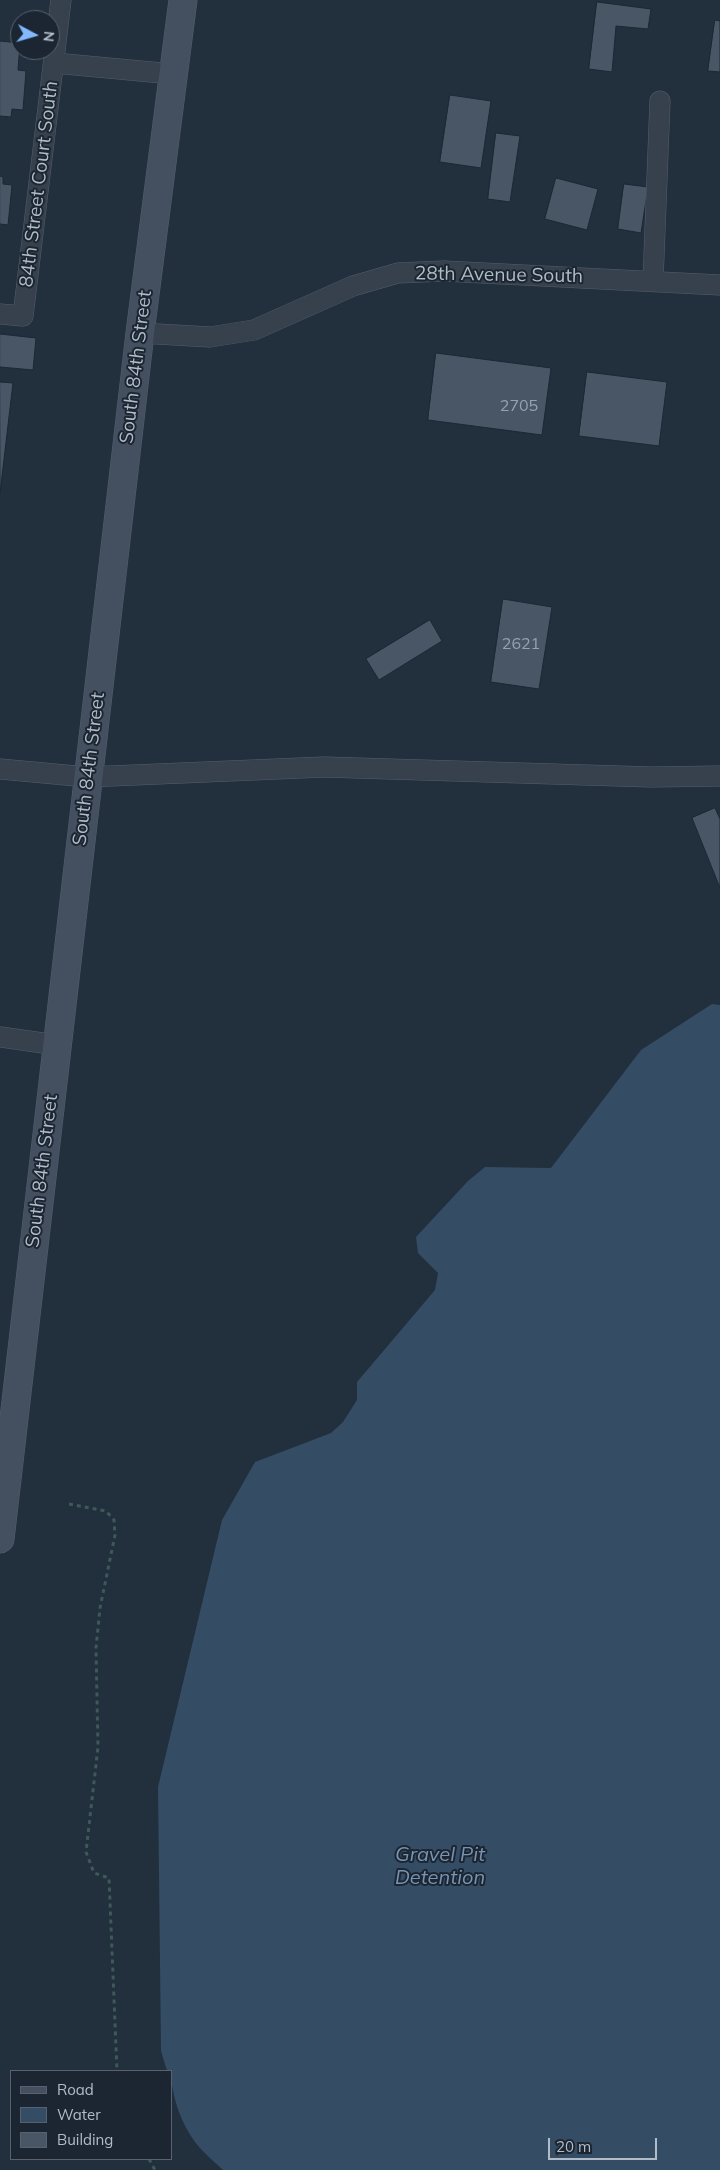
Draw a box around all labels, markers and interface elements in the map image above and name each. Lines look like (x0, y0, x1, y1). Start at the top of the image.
north arrow (10, 10, 60, 60)
text: N (39, 30, 58, 43)
street label: 84th Street Court South (15, 80, 63, 288)
street label: 28th Avenue South (415, 262, 583, 288)
street label: South 84th Street (115, 289, 157, 445)
house number: 2705 (500, 396, 538, 416)
house number: 2621 (502, 634, 540, 654)
street label: South 84th Street (68, 691, 110, 847)
street label: South 84th Street (21, 1093, 63, 1249)
water label: Gravel Pit Detention (395, 1843, 485, 1890)
legend (10, 2070, 172, 2160)
text: Road (57, 2080, 94, 2099)
text: Water (57, 2105, 101, 2124)
scale bar (550, 2128, 659, 2160)
text: Building (57, 2130, 113, 2149)
text: 20 m (556, 2137, 591, 2156)

